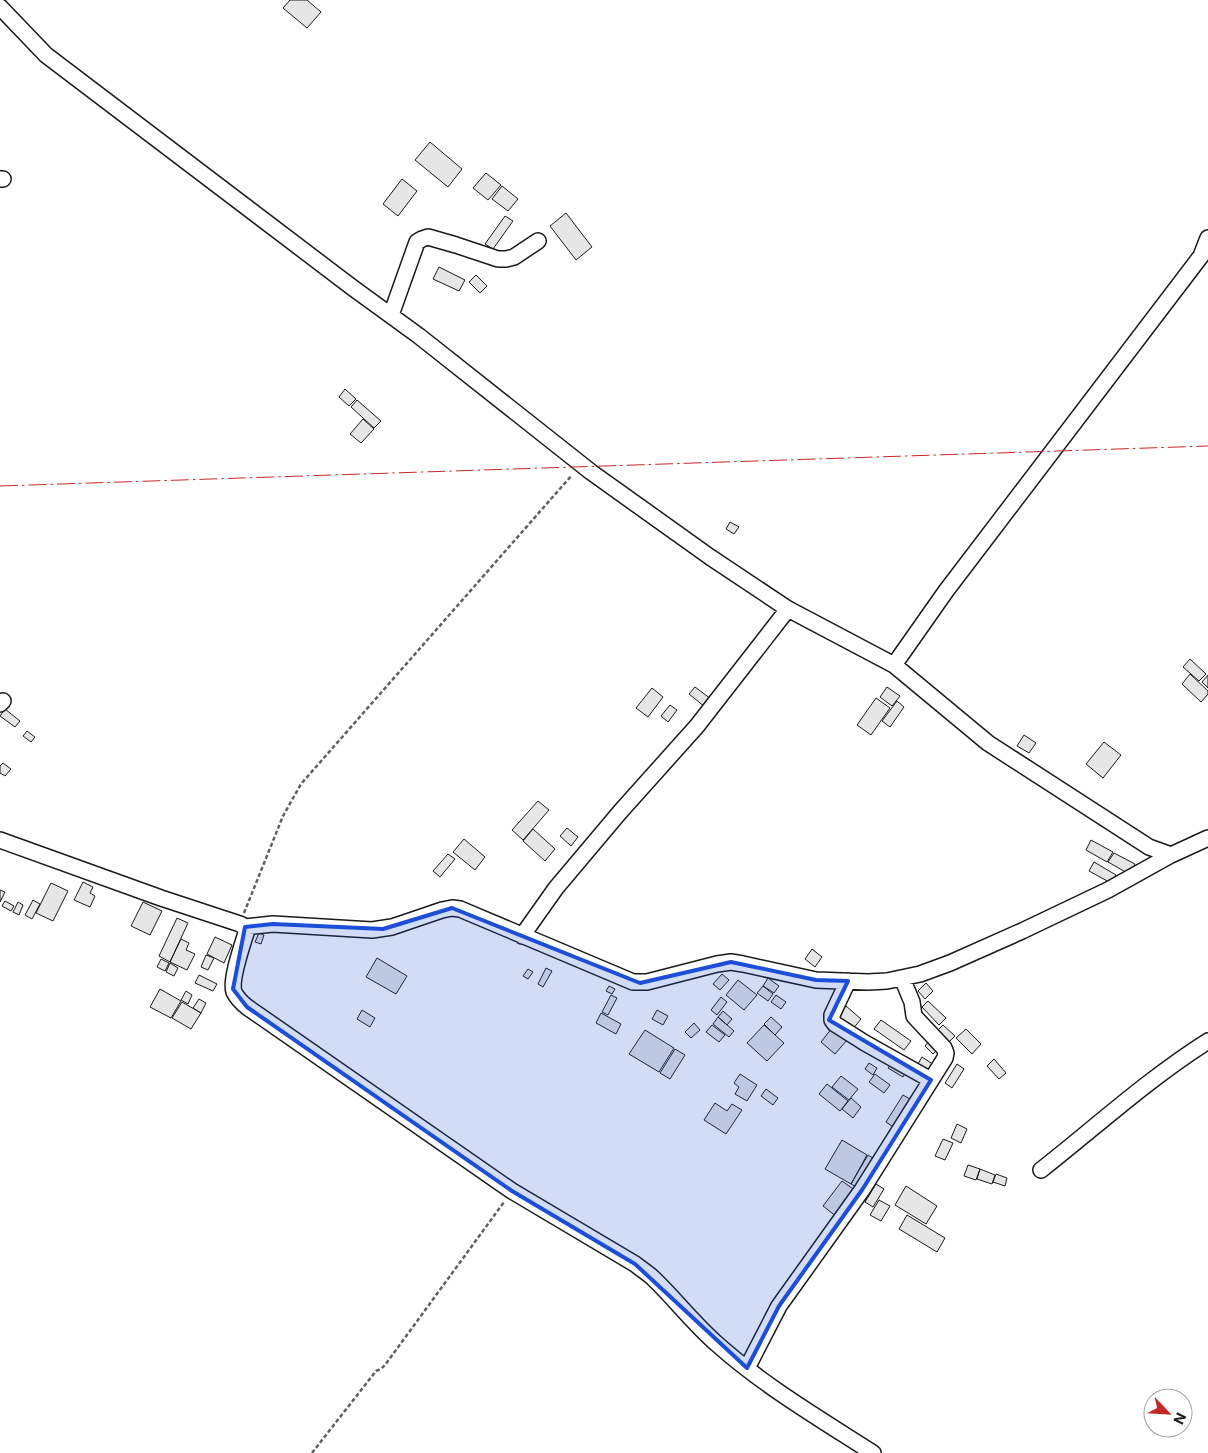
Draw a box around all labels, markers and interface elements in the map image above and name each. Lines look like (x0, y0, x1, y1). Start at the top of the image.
north arrow (1143, 1388, 1193, 1438)
text: N (1170, 1410, 1190, 1427)

